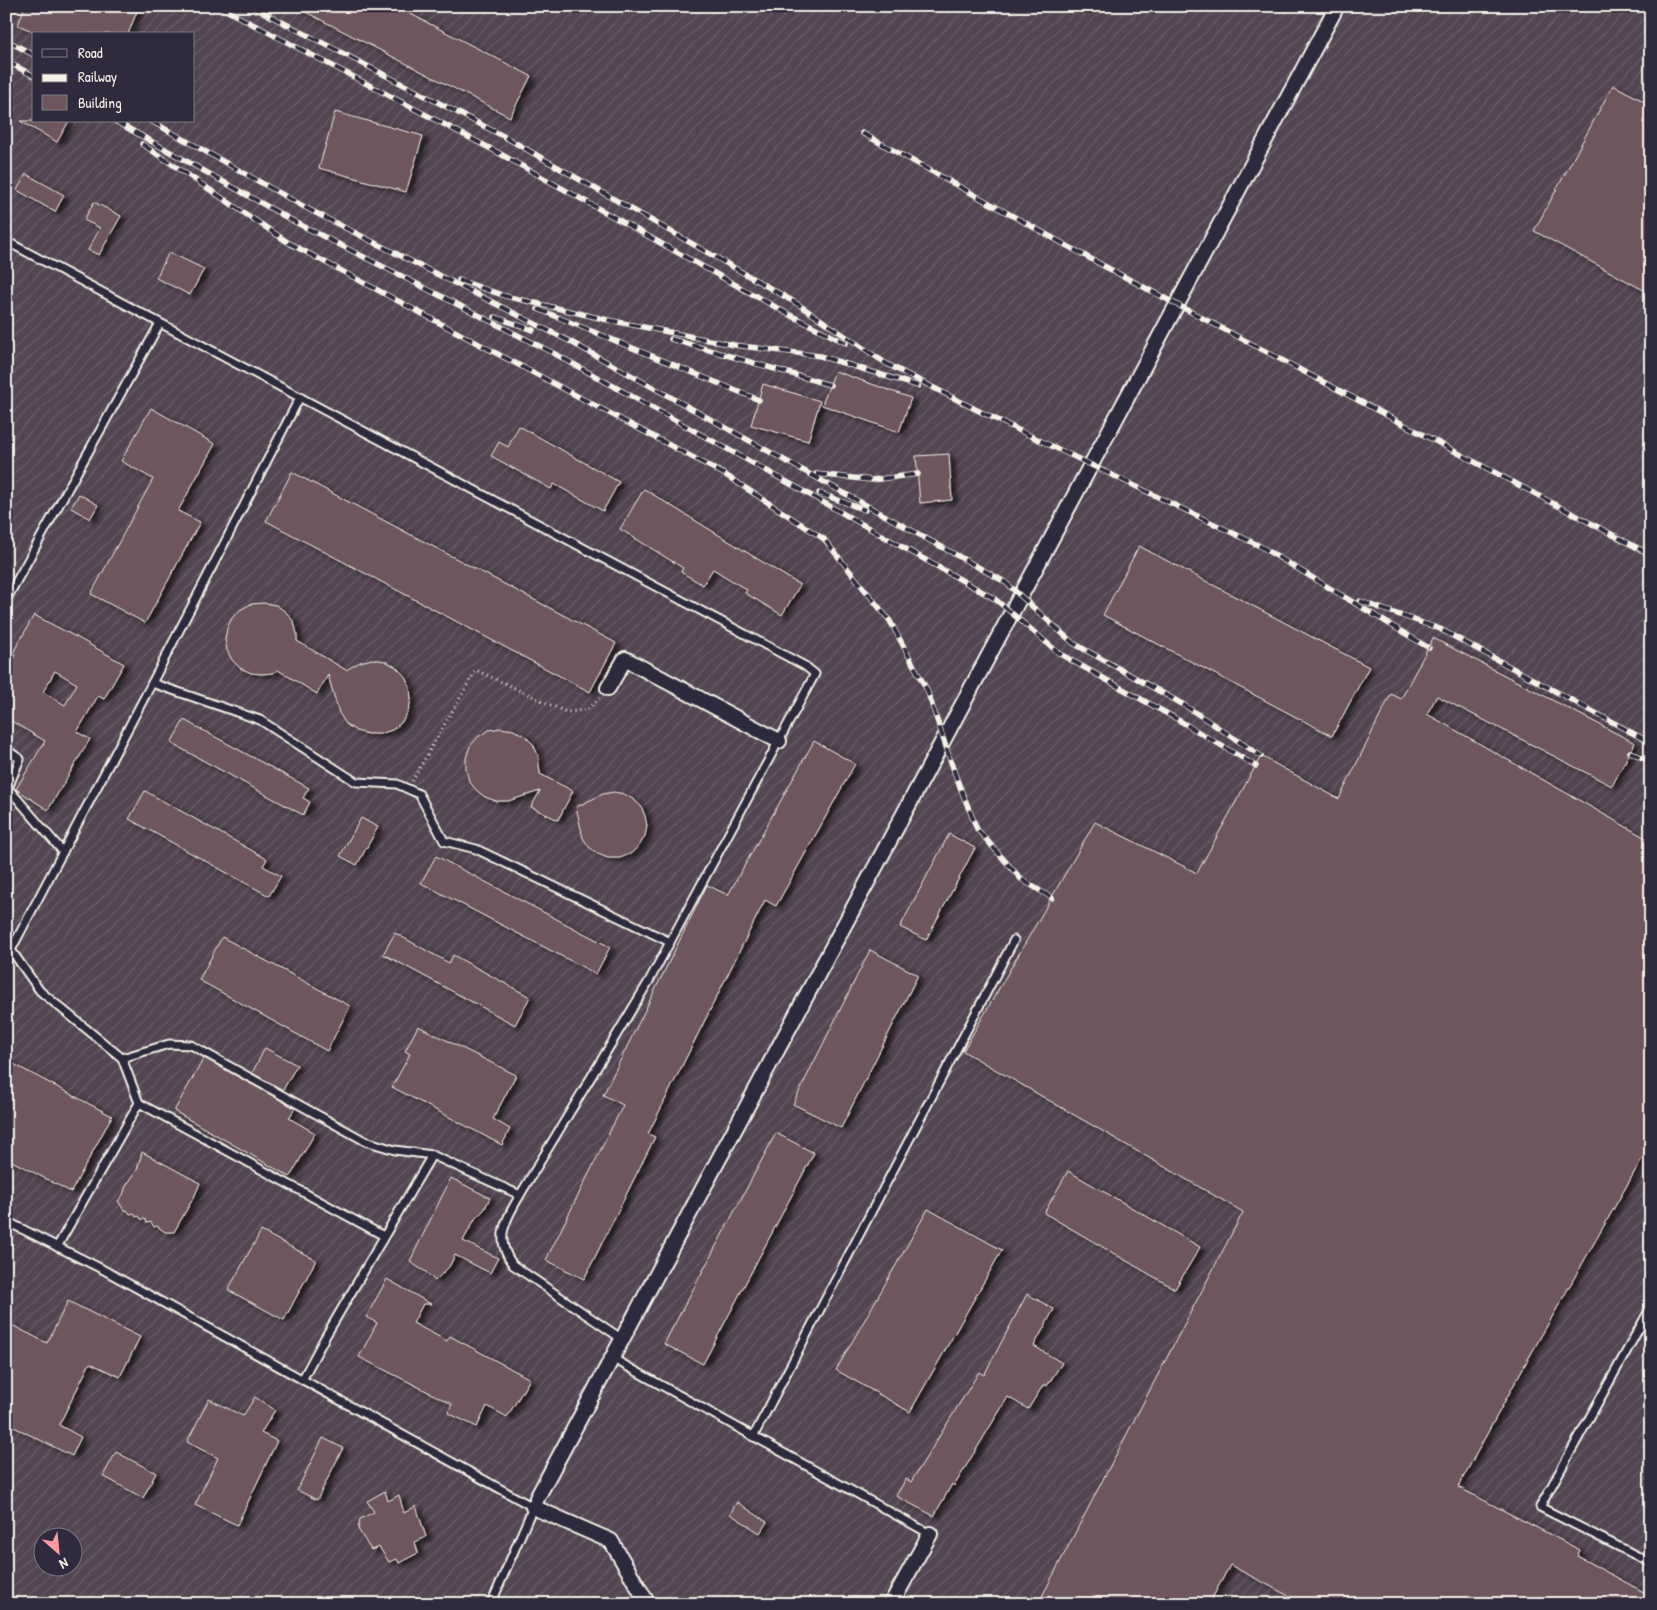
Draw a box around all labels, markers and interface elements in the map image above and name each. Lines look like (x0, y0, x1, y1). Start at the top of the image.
legend (32, 32, 195, 122)
text: Road (78, 42, 103, 63)
text: Railway (78, 66, 117, 87)
text: Building (78, 92, 122, 113)
north arrow (32, 1528, 82, 1578)
text: N (56, 1554, 72, 1574)

